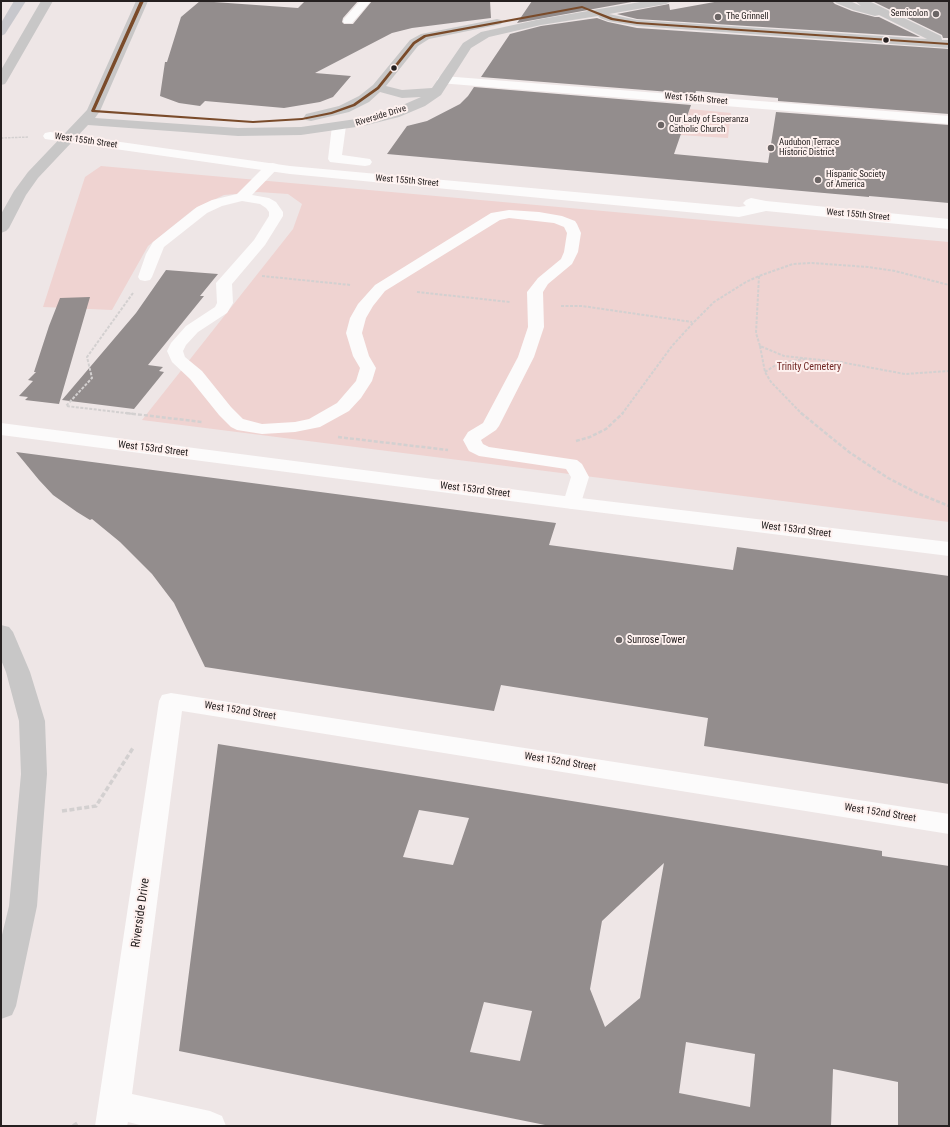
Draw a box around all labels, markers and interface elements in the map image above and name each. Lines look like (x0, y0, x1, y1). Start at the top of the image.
place label: Semicolon (891, 9, 928, 19)
marker: Semicolon (931, 9, 941, 19)
marker: The Grinnell (713, 12, 723, 22)
place label: The Grinnell (726, 12, 769, 22)
unlabelled marker (881, 35, 891, 45)
unlabelled marker (389, 63, 399, 73)
street label: West 156th Street (664, 91, 728, 107)
street label: Riverside Drive (354, 103, 408, 129)
place label: Our Lady of Esperanza Catholic Church (669, 115, 749, 136)
marker: Our Lady of Esperanza Catholic Church (656, 120, 666, 130)
street label: West 155th Street (54, 131, 118, 151)
place label: Audubon Terrace Historic District (779, 138, 839, 159)
marker: Audubon Terrace Historic District (766, 143, 776, 153)
place label: Hispanic Society of America (826, 170, 885, 191)
street label: West 155th Street (375, 173, 439, 189)
marker: Hispanic Society of America (813, 175, 823, 185)
street label: West 155th Street (826, 207, 890, 223)
park label: Trinity Cemetery (777, 361, 841, 373)
street label: West 153rd Street (117, 439, 189, 459)
street label: West 153rd Street (439, 480, 511, 500)
street label: West 153rd Street (760, 520, 832, 540)
place label: Sunrose Tower (627, 634, 685, 646)
marker: Sunrose Tower (614, 635, 624, 645)
street label: West 152nd Street (203, 699, 277, 723)
street label: West 152nd Street (523, 750, 597, 774)
street label: West 152nd Street (843, 801, 917, 825)
street label: Riverside Drive (129, 877, 153, 949)

